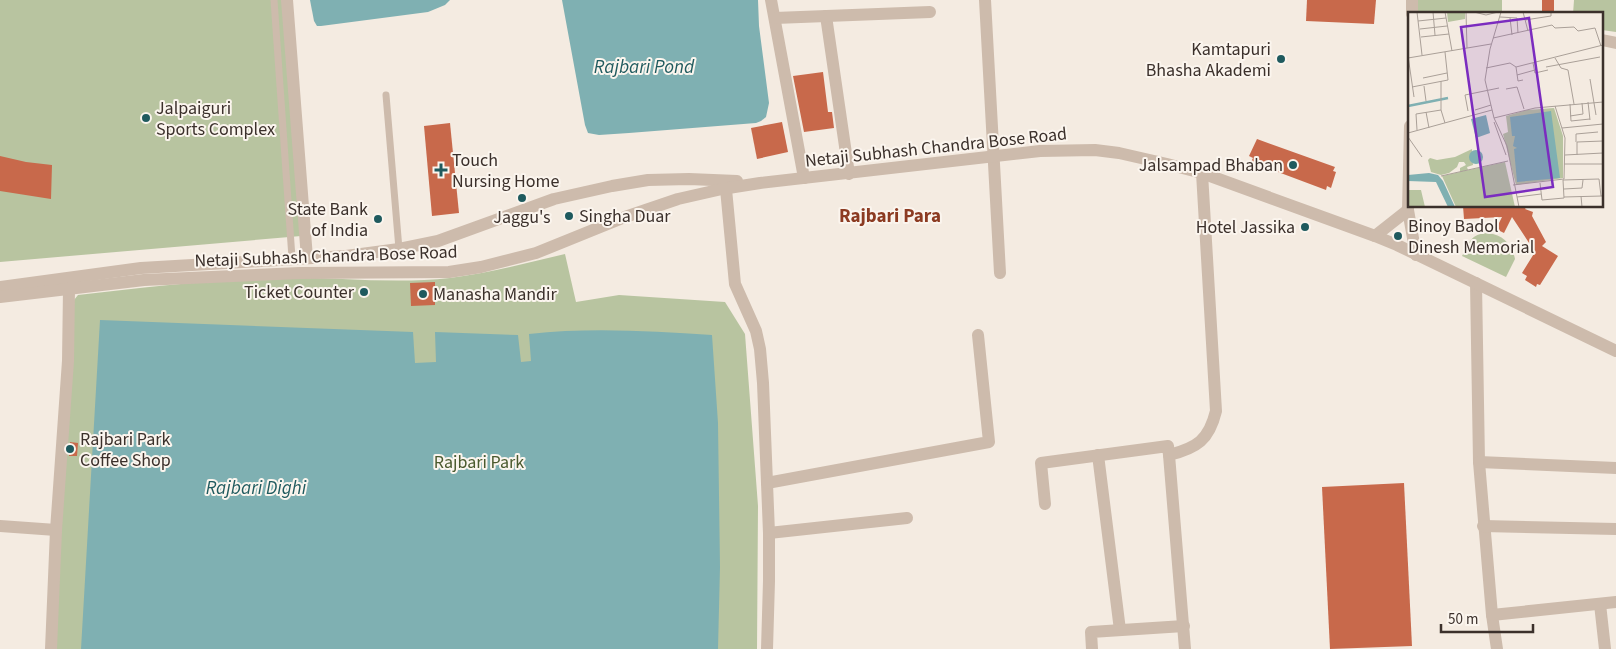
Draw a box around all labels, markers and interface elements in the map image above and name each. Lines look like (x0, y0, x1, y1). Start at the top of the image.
inset map (1408, 12, 1604, 208)
place label: Kamtapuri Bhasha Akademi (1146, 37, 1271, 83)
marker: Kamtapuri Bhasha Akademi (1275, 53, 1287, 65)
water label: Rajbari Pond (594, 54, 695, 81)
place label: Jalpaiguri Sports Complex (156, 96, 275, 142)
marker: Jalpaiguri Sports Complex (140, 112, 152, 124)
street label: Netaji Subhash Chandra Bose Road (804, 121, 1068, 174)
place label: Touch Nursing Home (452, 148, 560, 194)
place label: Jalsampad Bhaban (1139, 153, 1283, 178)
marker: Jalsampad Bhaban (1287, 159, 1299, 171)
marker: Touch Nursing Home (434, 163, 448, 177)
marker: Jaggu's (516, 192, 528, 204)
place label: State Bank of India (288, 197, 368, 243)
district label: Rajbari Para (839, 203, 941, 230)
place label: Singha Duar (579, 204, 671, 229)
place label: Jaggu's (493, 205, 551, 230)
marker: Singha Duar (563, 210, 575, 222)
marker: State Bank of India (372, 213, 384, 225)
place label: Binoy Badol Dinesh Memorial (1408, 214, 1534, 260)
place label: Hotel Jassika (1196, 215, 1295, 240)
marker: Hotel Jassika (1299, 221, 1311, 233)
marker: Binoy Badol Dinesh Memorial (1392, 230, 1404, 242)
street label: Netaji Subhash Chandra Bose Road (194, 239, 458, 274)
place label: Ticket Counter (244, 280, 355, 305)
place label: Manasha Mandir (433, 282, 558, 307)
marker: Ticket Counter (358, 286, 370, 298)
marker: Manasha Mandir (417, 288, 429, 300)
place label: Rajbari Park Coffee Shop (80, 427, 171, 473)
marker: Rajbari Park Coffee Shop (64, 443, 76, 455)
park label: Rajbari Park (434, 450, 524, 475)
water label: Rajbari Dighi (206, 475, 307, 502)
scale bar (1441, 602, 1534, 634)
text: 50 m (1448, 609, 1478, 630)

